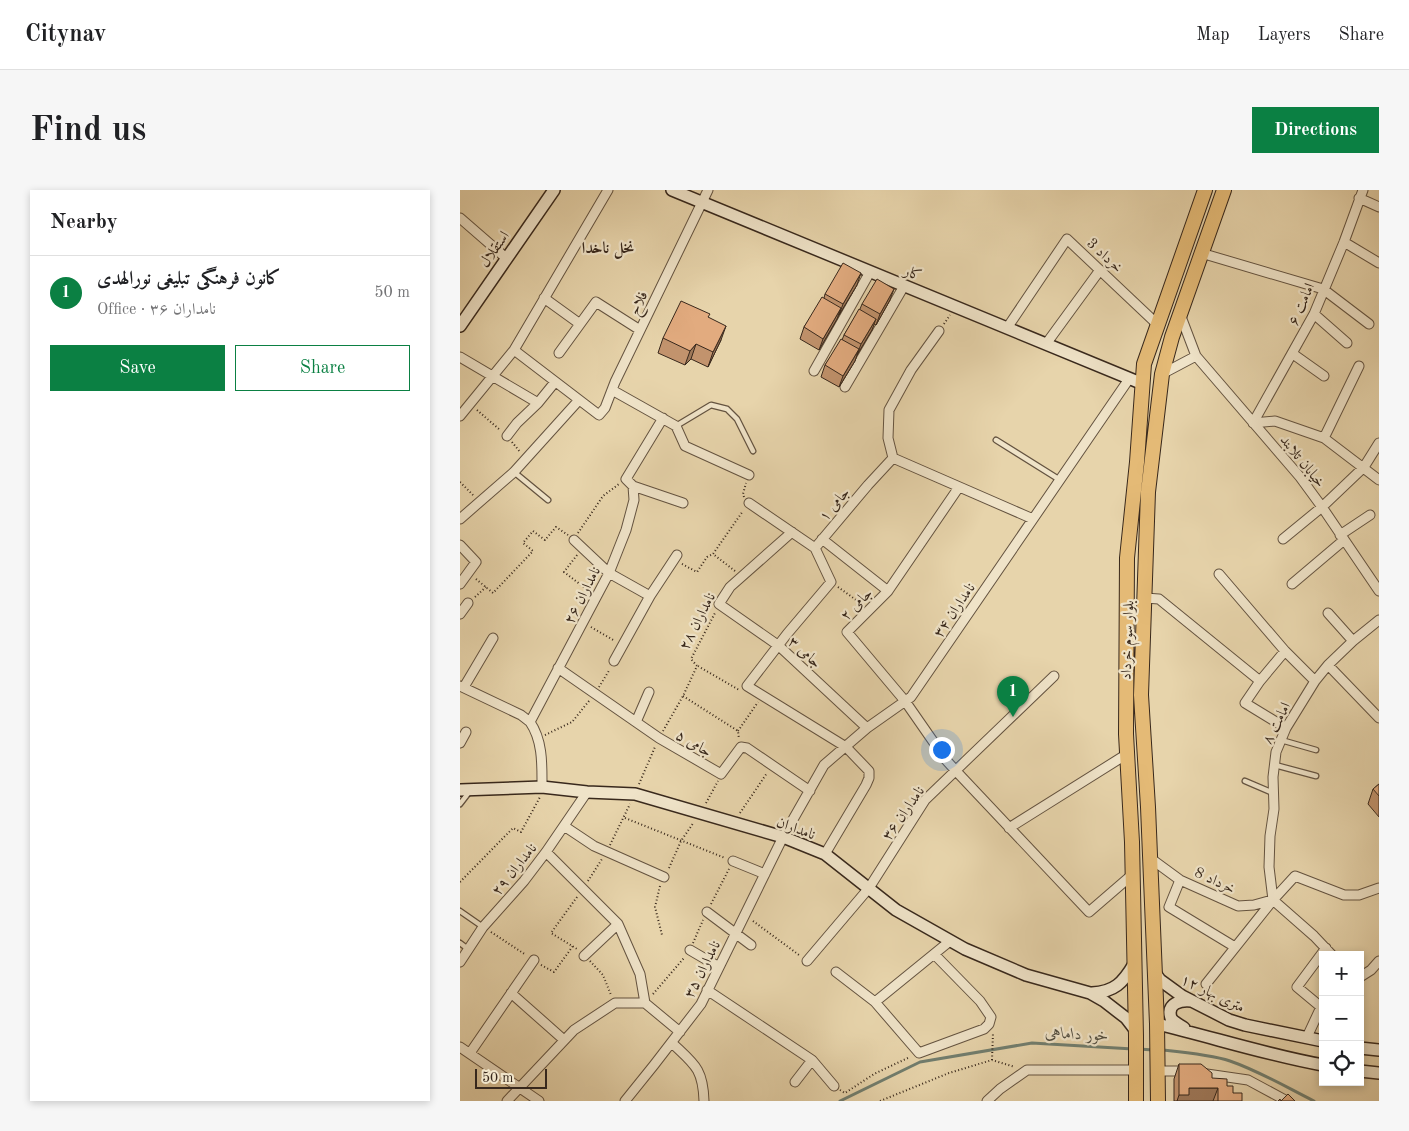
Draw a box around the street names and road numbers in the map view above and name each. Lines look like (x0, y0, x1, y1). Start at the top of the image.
street label: استقلال (477, 229, 513, 271)
street label: خرداد 3 (1083, 236, 1125, 276)
street label: کار (900, 262, 924, 285)
street label: امامت ۶ (1286, 281, 1318, 328)
street label: فلاح (627, 289, 655, 320)
street label: خیابان تلابند (1276, 433, 1327, 491)
street label: جامی ۱ (817, 485, 853, 525)
street label: نامداران ۲۶ (563, 565, 604, 627)
street label: نامداران ۳۴ (932, 581, 979, 641)
street label: جامی ۲ (838, 586, 876, 624)
street label: نامداران ۲۸ (678, 591, 719, 653)
street label: بلوار سوم خرداد (1120, 600, 1141, 680)
street label: جامی ۳ (785, 635, 823, 672)
street label: امامت ۸ (1261, 700, 1294, 747)
street label: جامی ۵ (673, 728, 714, 760)
street label: نامداران ۳۶ (880, 784, 928, 844)
street label: نامداران (774, 815, 817, 843)
street label: نامداران ۲۹ (490, 841, 541, 899)
street label: خرداد 8 (1192, 866, 1237, 897)
street label: نامداران ۳۵ (683, 939, 724, 1001)
street label: ۱۲ متری بهار (1178, 973, 1247, 1017)

